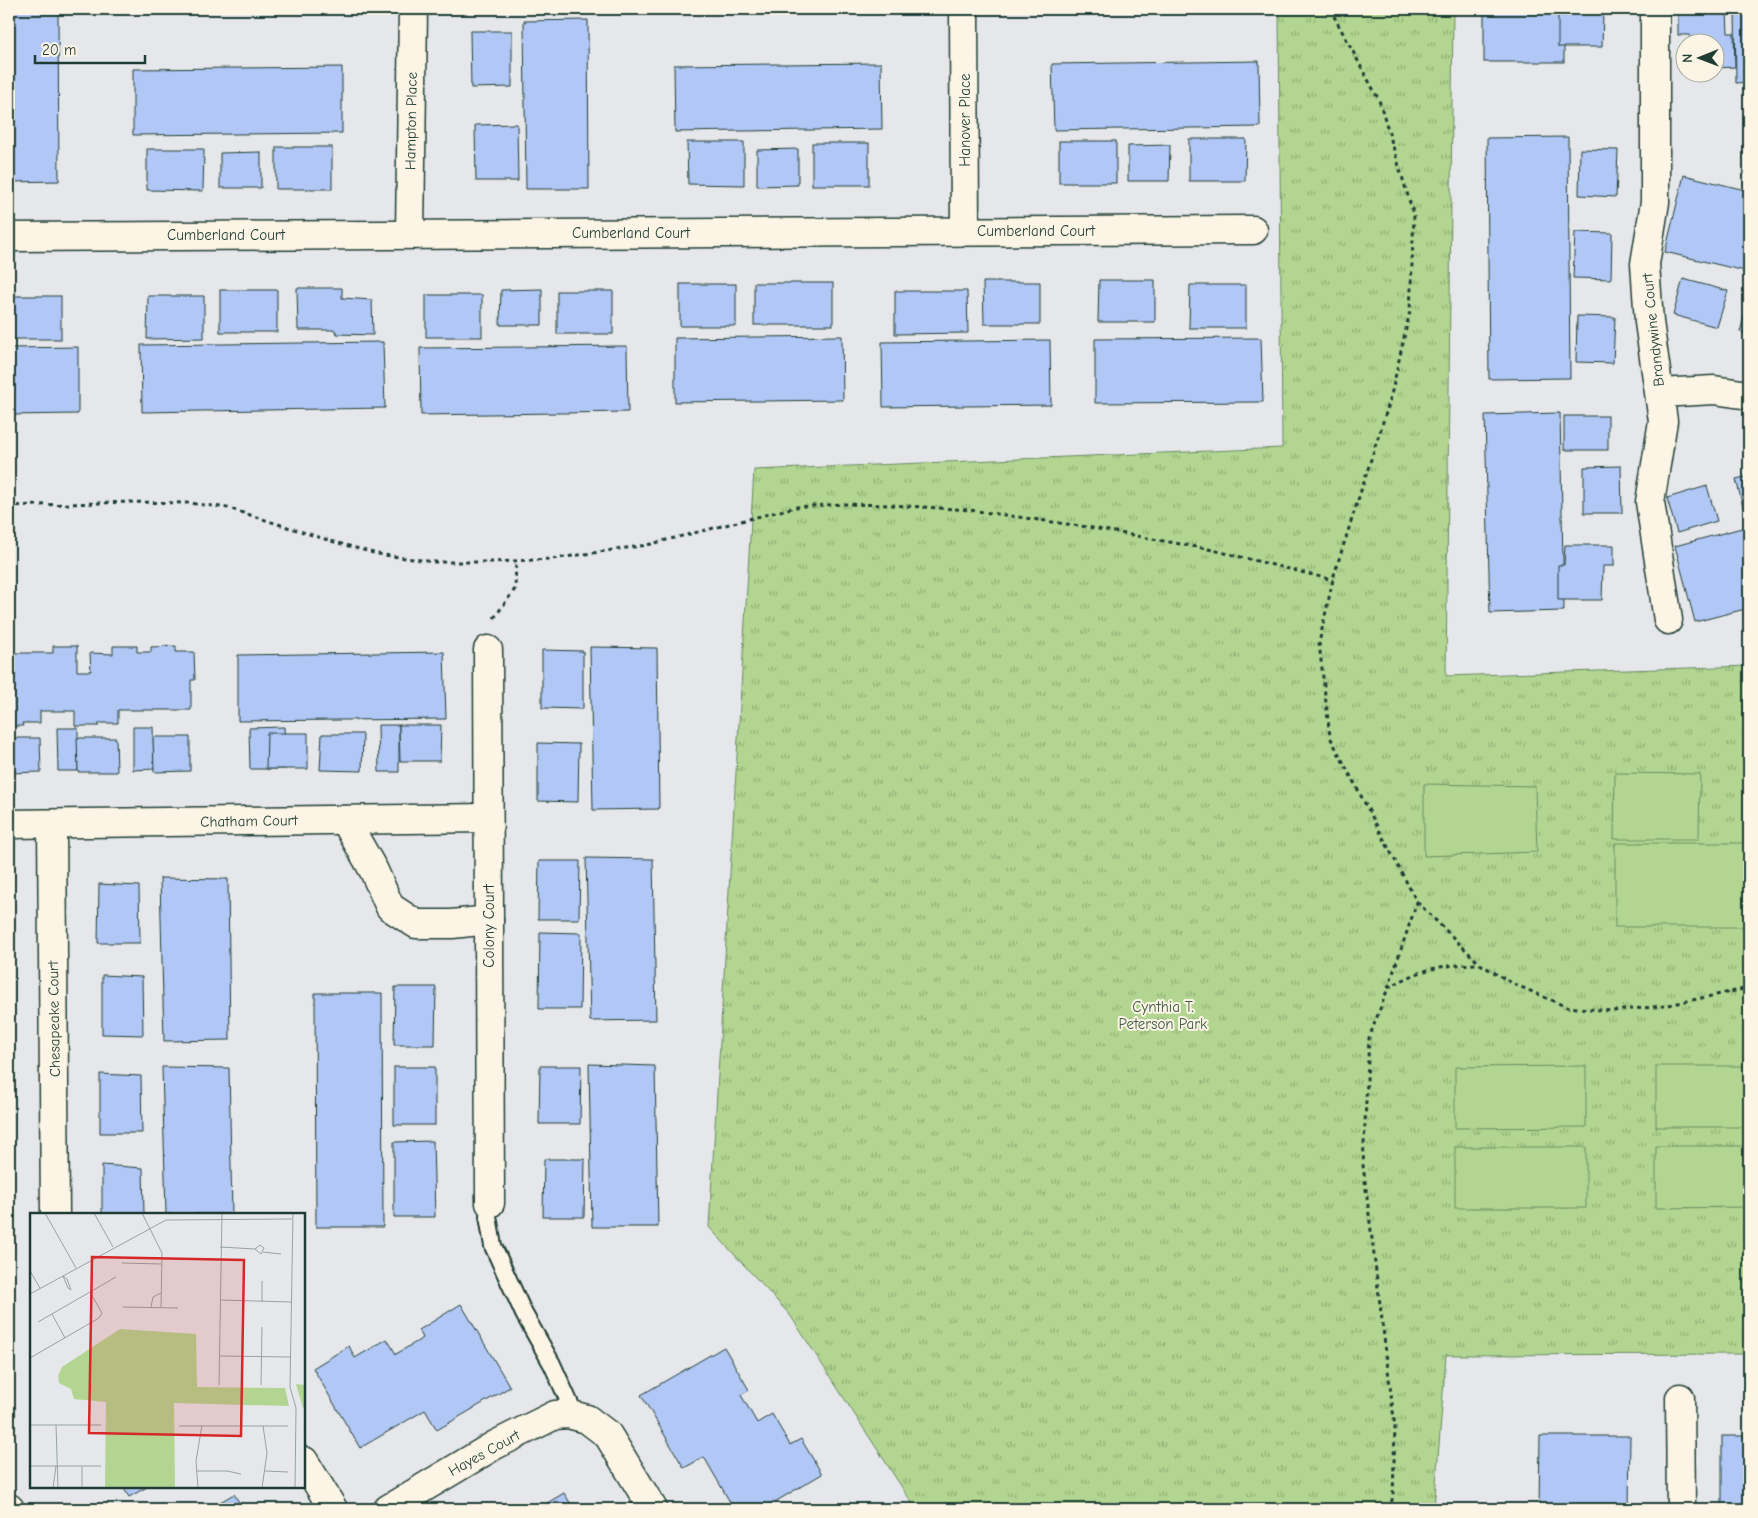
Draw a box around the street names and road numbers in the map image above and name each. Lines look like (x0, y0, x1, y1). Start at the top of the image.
street label: Hampton Place (401, 71, 421, 170)
street label: Hanover Place (956, 73, 974, 167)
street label: Cumberland Court (977, 222, 1096, 240)
street label: Cumberland Court (572, 224, 691, 242)
street label: Cumberland Court (167, 226, 286, 244)
street label: Brandywine Court (1638, 272, 1668, 388)
street label: Chatham Court (200, 811, 299, 831)
street label: Colony Court (480, 884, 498, 968)
street label: Chesapeake Court (44, 960, 64, 1077)
street label: Hayes Court (445, 1426, 523, 1480)

